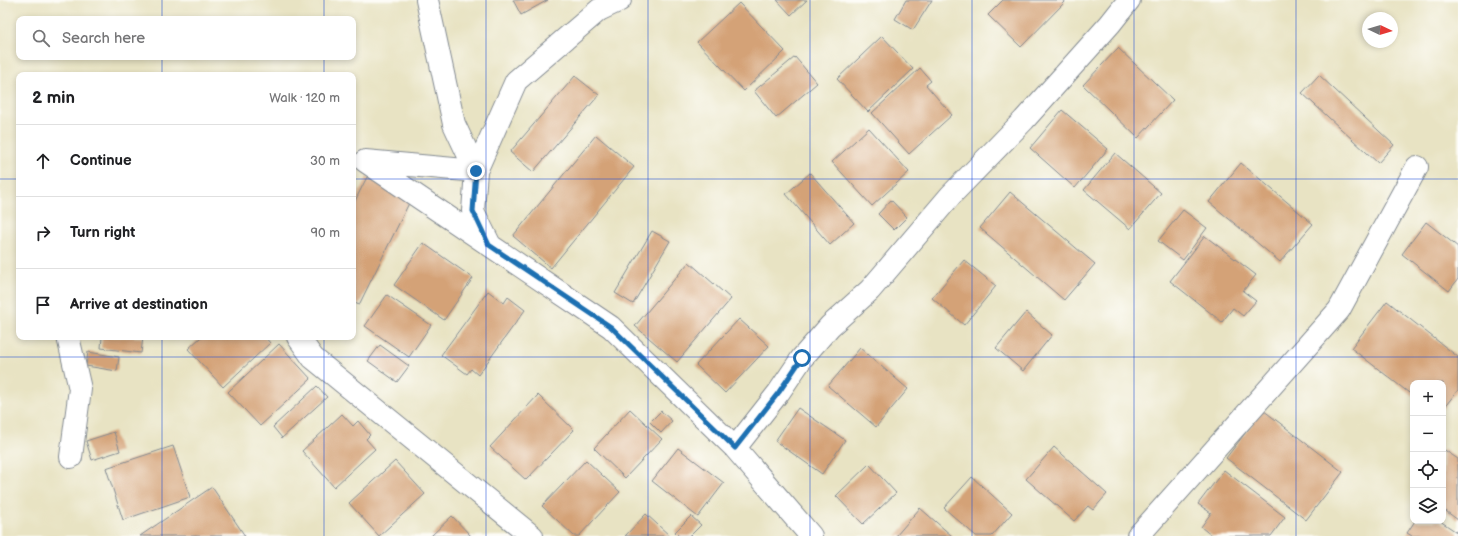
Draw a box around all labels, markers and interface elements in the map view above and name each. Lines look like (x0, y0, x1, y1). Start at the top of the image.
north arrow (1362, 12, 1398, 48)
search box (16, 16, 356, 60)
icon: search (30, 27, 52, 49)
text: Search here (62, 29, 145, 48)
text: 2 min (32, 88, 75, 108)
text: Walk · 120 m (269, 90, 340, 106)
icon: ahead (32, 150, 54, 172)
text: Continue (70, 151, 132, 170)
text: 30 m (310, 153, 340, 169)
route end (467, 162, 485, 180)
icon: right (32, 222, 54, 244)
text: Turn right (70, 223, 135, 242)
text: 90 m (311, 225, 340, 241)
icon: arrive (32, 294, 54, 316)
text: Arrive at destination (70, 295, 208, 314)
route start (793, 349, 811, 367)
map controls (1410, 380, 1446, 524)
button: + (1410, 380, 1446, 416)
button: − (1410, 416, 1446, 452)
button: locate (1410, 452, 1446, 488)
button: layers (1410, 488, 1446, 524)

